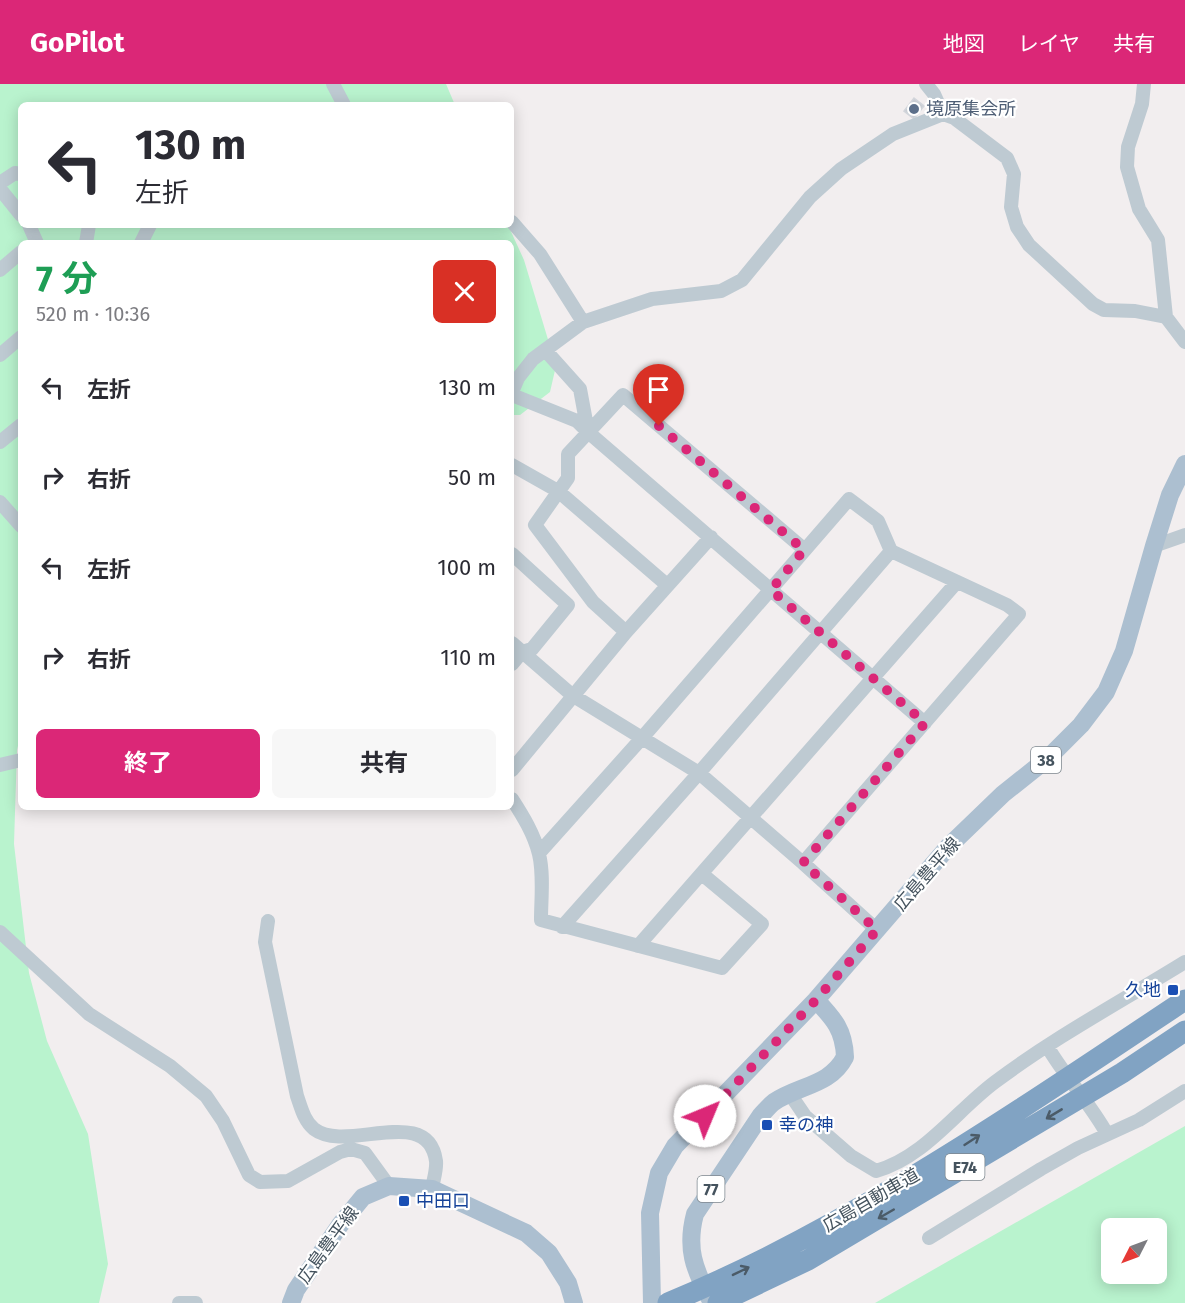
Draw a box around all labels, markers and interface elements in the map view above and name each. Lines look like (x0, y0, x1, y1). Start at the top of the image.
text: GoPilot (30, 26, 124, 59)
text: 地図 (943, 31, 985, 57)
text: レイヤ (1018, 31, 1080, 57)
text: 共有 (1113, 31, 1155, 57)
place label: 境原集会所 (926, 98, 1016, 120)
marker: 境原集会所 (907, 102, 921, 116)
text: 130 m (135, 120, 246, 170)
icon: left (36, 126, 114, 204)
text: 左折 (135, 177, 189, 209)
text: 7 分 (36, 257, 97, 301)
button: close (433, 260, 496, 323)
text: 520 m · 10:36 (36, 302, 150, 326)
pin (633, 364, 684, 426)
icon: left (36, 371, 69, 404)
icon: arrive (642, 373, 675, 406)
text: 130 m (439, 374, 496, 401)
text: 左折 (87, 376, 131, 403)
icon: right (36, 461, 69, 494)
text: 50 m (448, 464, 496, 491)
text: 右折 (87, 466, 131, 493)
icon: left (36, 551, 69, 584)
text: 100 m (437, 554, 496, 581)
text: 左折 (87, 556, 131, 583)
icon: right (36, 641, 69, 674)
text: 110 m (440, 644, 496, 671)
text: 右折 (87, 646, 131, 673)
button: 終了 (36, 729, 260, 798)
button: 共有 (272, 729, 496, 798)
road number: 38 (1031, 747, 1061, 773)
street label: 広島豊平線 (889, 833, 965, 915)
place label: 久地 (1125, 979, 1161, 1001)
marker: 久地 (1166, 983, 1180, 997)
position arrow (673, 1084, 737, 1148)
one-way arrow (1046, 1108, 1063, 1120)
place label: 幸の神 (779, 1114, 833, 1136)
marker: 幸の神 (760, 1118, 774, 1132)
one-way arrow (963, 1134, 980, 1146)
road number: E74 (946, 1154, 984, 1180)
street label: 広島自動車道 (819, 1163, 923, 1237)
road number: 77 (698, 1176, 724, 1202)
place label: 中田口 (416, 1190, 470, 1212)
marker: 中田口 (397, 1194, 411, 1208)
street label: 広島豊平線 (293, 1202, 363, 1288)
one-way arrow (878, 1208, 895, 1220)
north arrow (1101, 1218, 1167, 1284)
map controls (1101, 1218, 1167, 1284)
one-way arrow (731, 1264, 749, 1276)

